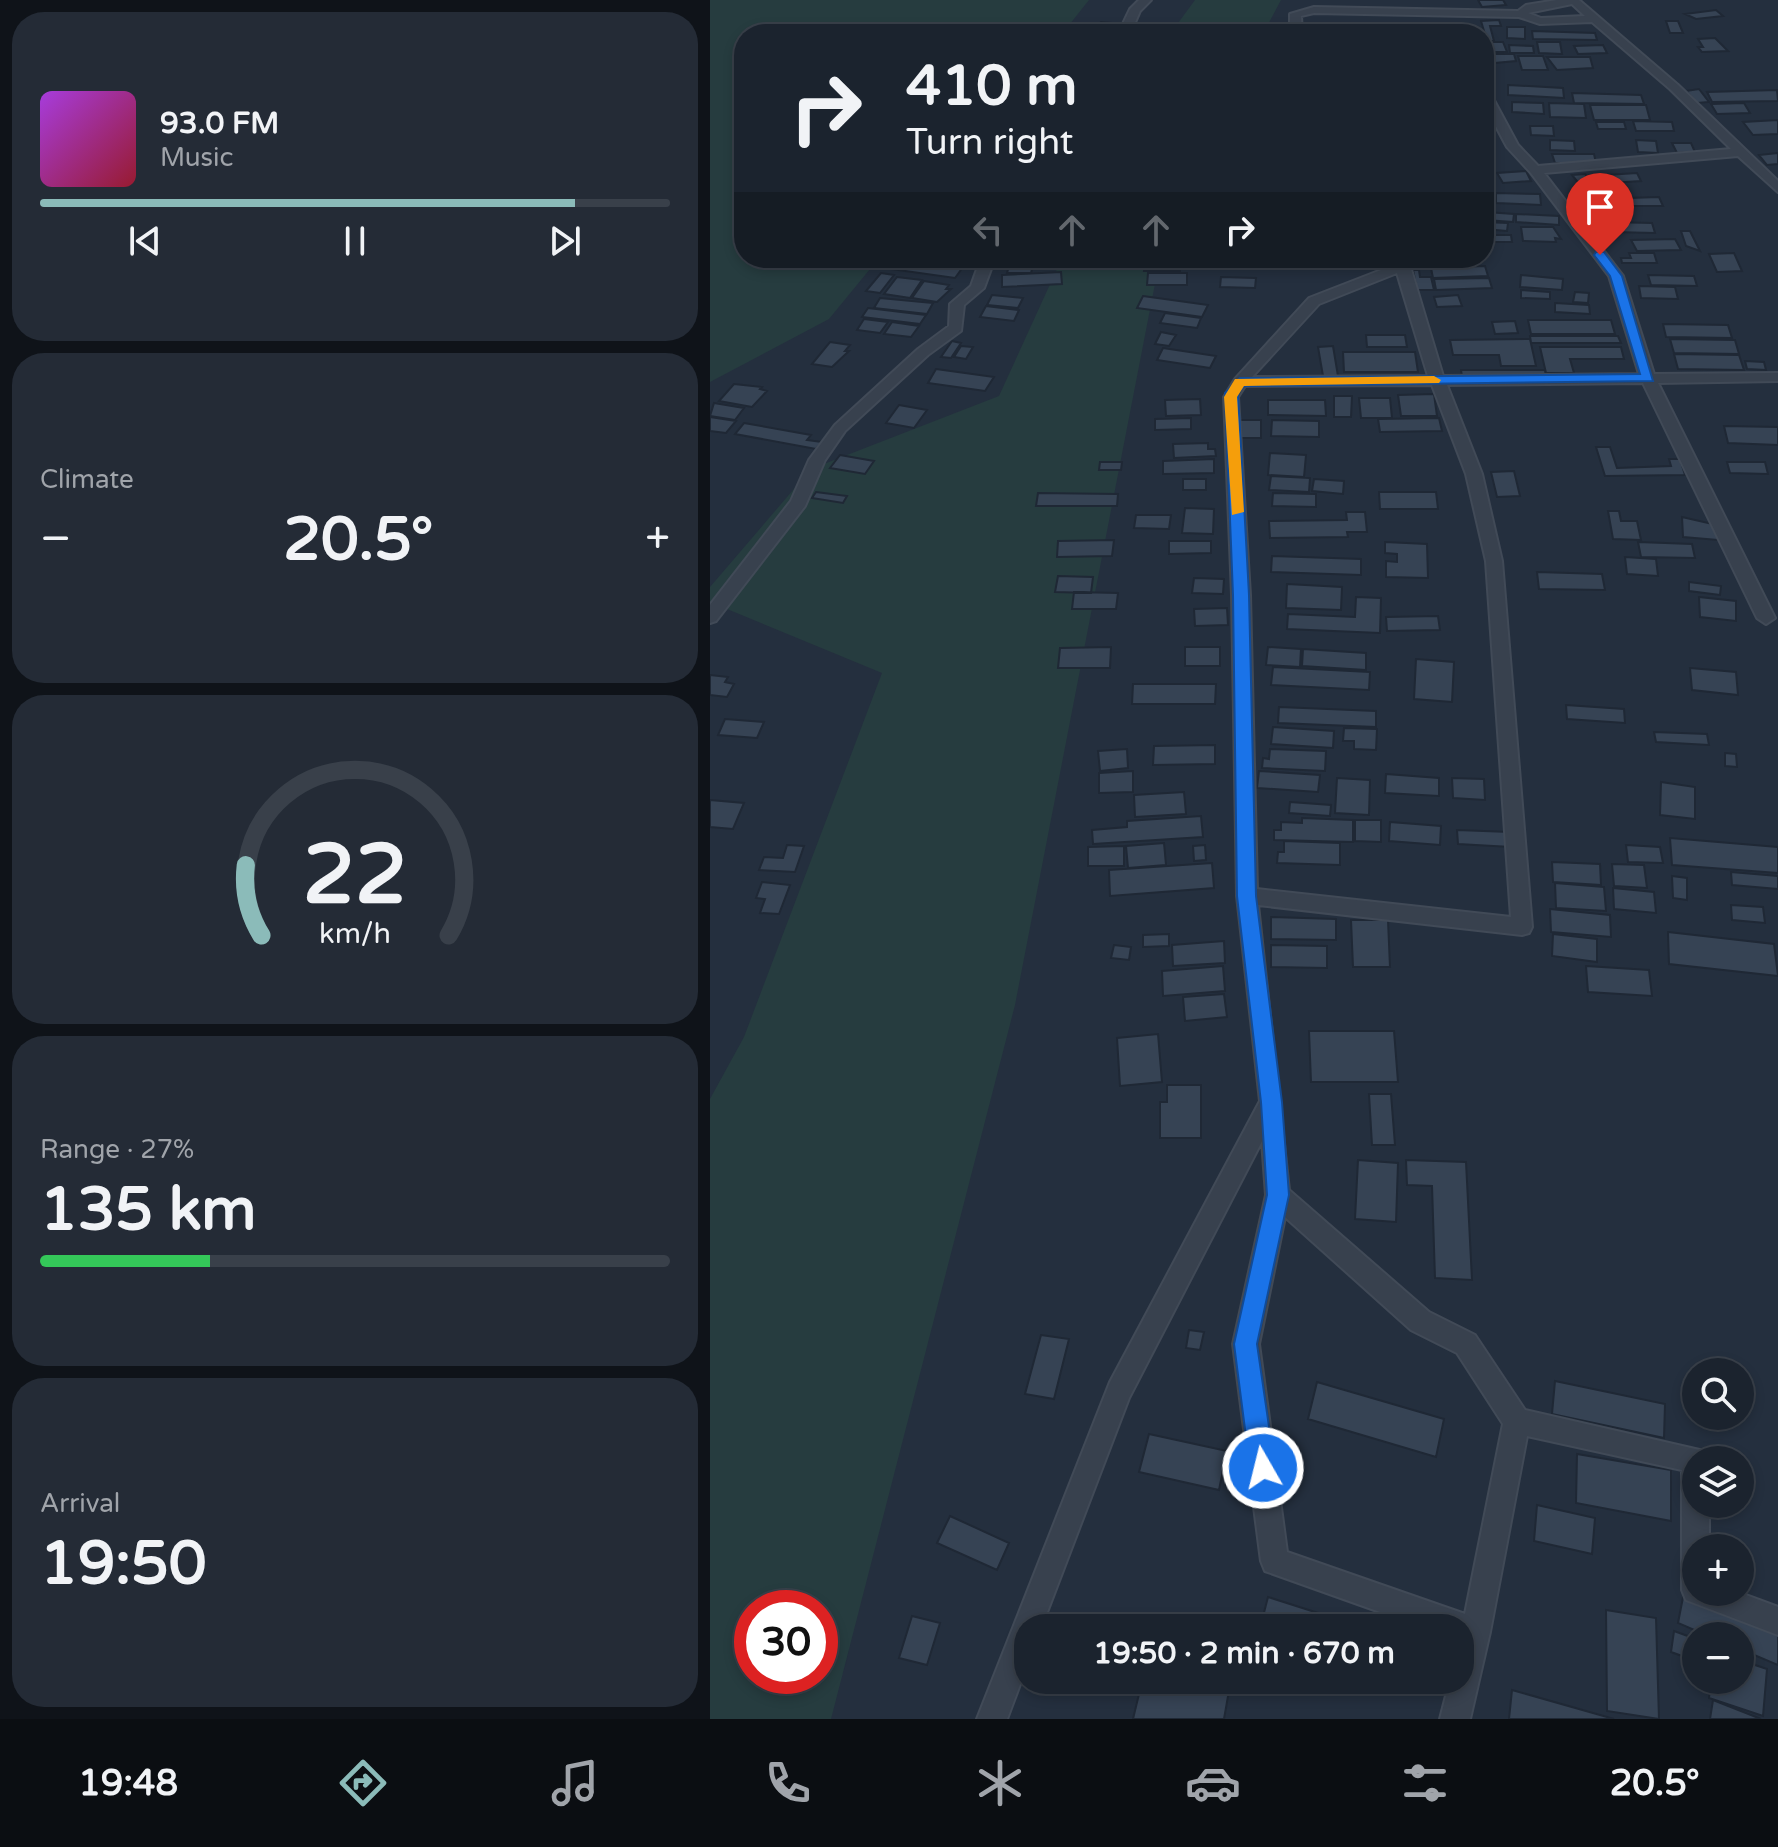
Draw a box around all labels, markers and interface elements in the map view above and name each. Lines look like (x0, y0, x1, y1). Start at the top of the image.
text: 410 m (906, 53, 1077, 120)
icon: right (774, 56, 878, 160)
text: 93.0 FM (160, 105, 279, 142)
text: Turn right (906, 121, 1073, 164)
text: Music (160, 142, 233, 173)
pin (1566, 173, 1634, 255)
icon: arrive (1578, 185, 1622, 229)
icon: left (966, 208, 1010, 252)
icon: ahead (1050, 208, 1094, 252)
icon: ahead (1134, 208, 1178, 252)
icon: right (1218, 208, 1262, 252)
icon: previous (123, 219, 167, 263)
icon: pause (333, 219, 377, 263)
icon: next (543, 219, 587, 263)
text: Climate (40, 464, 134, 495)
text: 20.5° (283, 504, 433, 576)
text: − (40, 513, 71, 566)
text: + (645, 513, 670, 566)
text: 22 (303, 825, 407, 925)
text: km/h (319, 917, 391, 951)
text: Range · 27% (40, 1134, 194, 1165)
text: 135 km (40, 1174, 256, 1246)
map controls (1682, 1358, 1754, 1694)
button: search (1682, 1358, 1754, 1430)
position arrow (1221, 1426, 1305, 1510)
button: layers (1682, 1446, 1754, 1518)
text: Arrival (40, 1488, 120, 1519)
text: 19:50 (40, 1528, 206, 1600)
button: + (1682, 1534, 1754, 1606)
speed limit sign: 30 (734, 1590, 838, 1694)
button: − (1682, 1622, 1754, 1694)
text: 19:50 · 2 min · 670 m (1093, 1635, 1395, 1672)
icon: directions (335, 1755, 391, 1811)
icon: music (547, 1755, 603, 1811)
icon: phone (760, 1755, 816, 1811)
icon: climate (972, 1755, 1028, 1811)
icon: car (1185, 1755, 1241, 1811)
icon: filters (1397, 1755, 1453, 1811)
text: 19:48 (78, 1762, 178, 1805)
text: 20.5° (1610, 1762, 1700, 1805)

